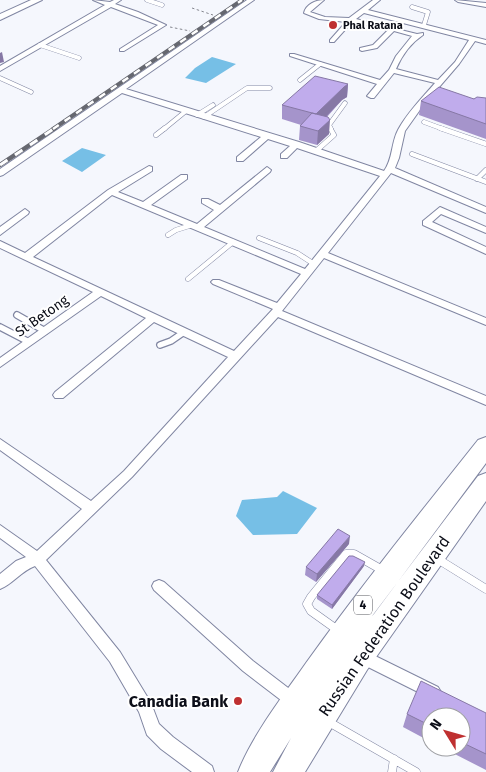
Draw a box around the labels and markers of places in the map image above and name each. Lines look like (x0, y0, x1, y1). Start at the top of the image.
marker: Phal Ratana (327, 19, 339, 31)
place label: Phal Ratana (343, 19, 403, 32)
place label: Canadia Bank (129, 692, 228, 711)
marker: Canadia Bank (232, 695, 244, 707)

